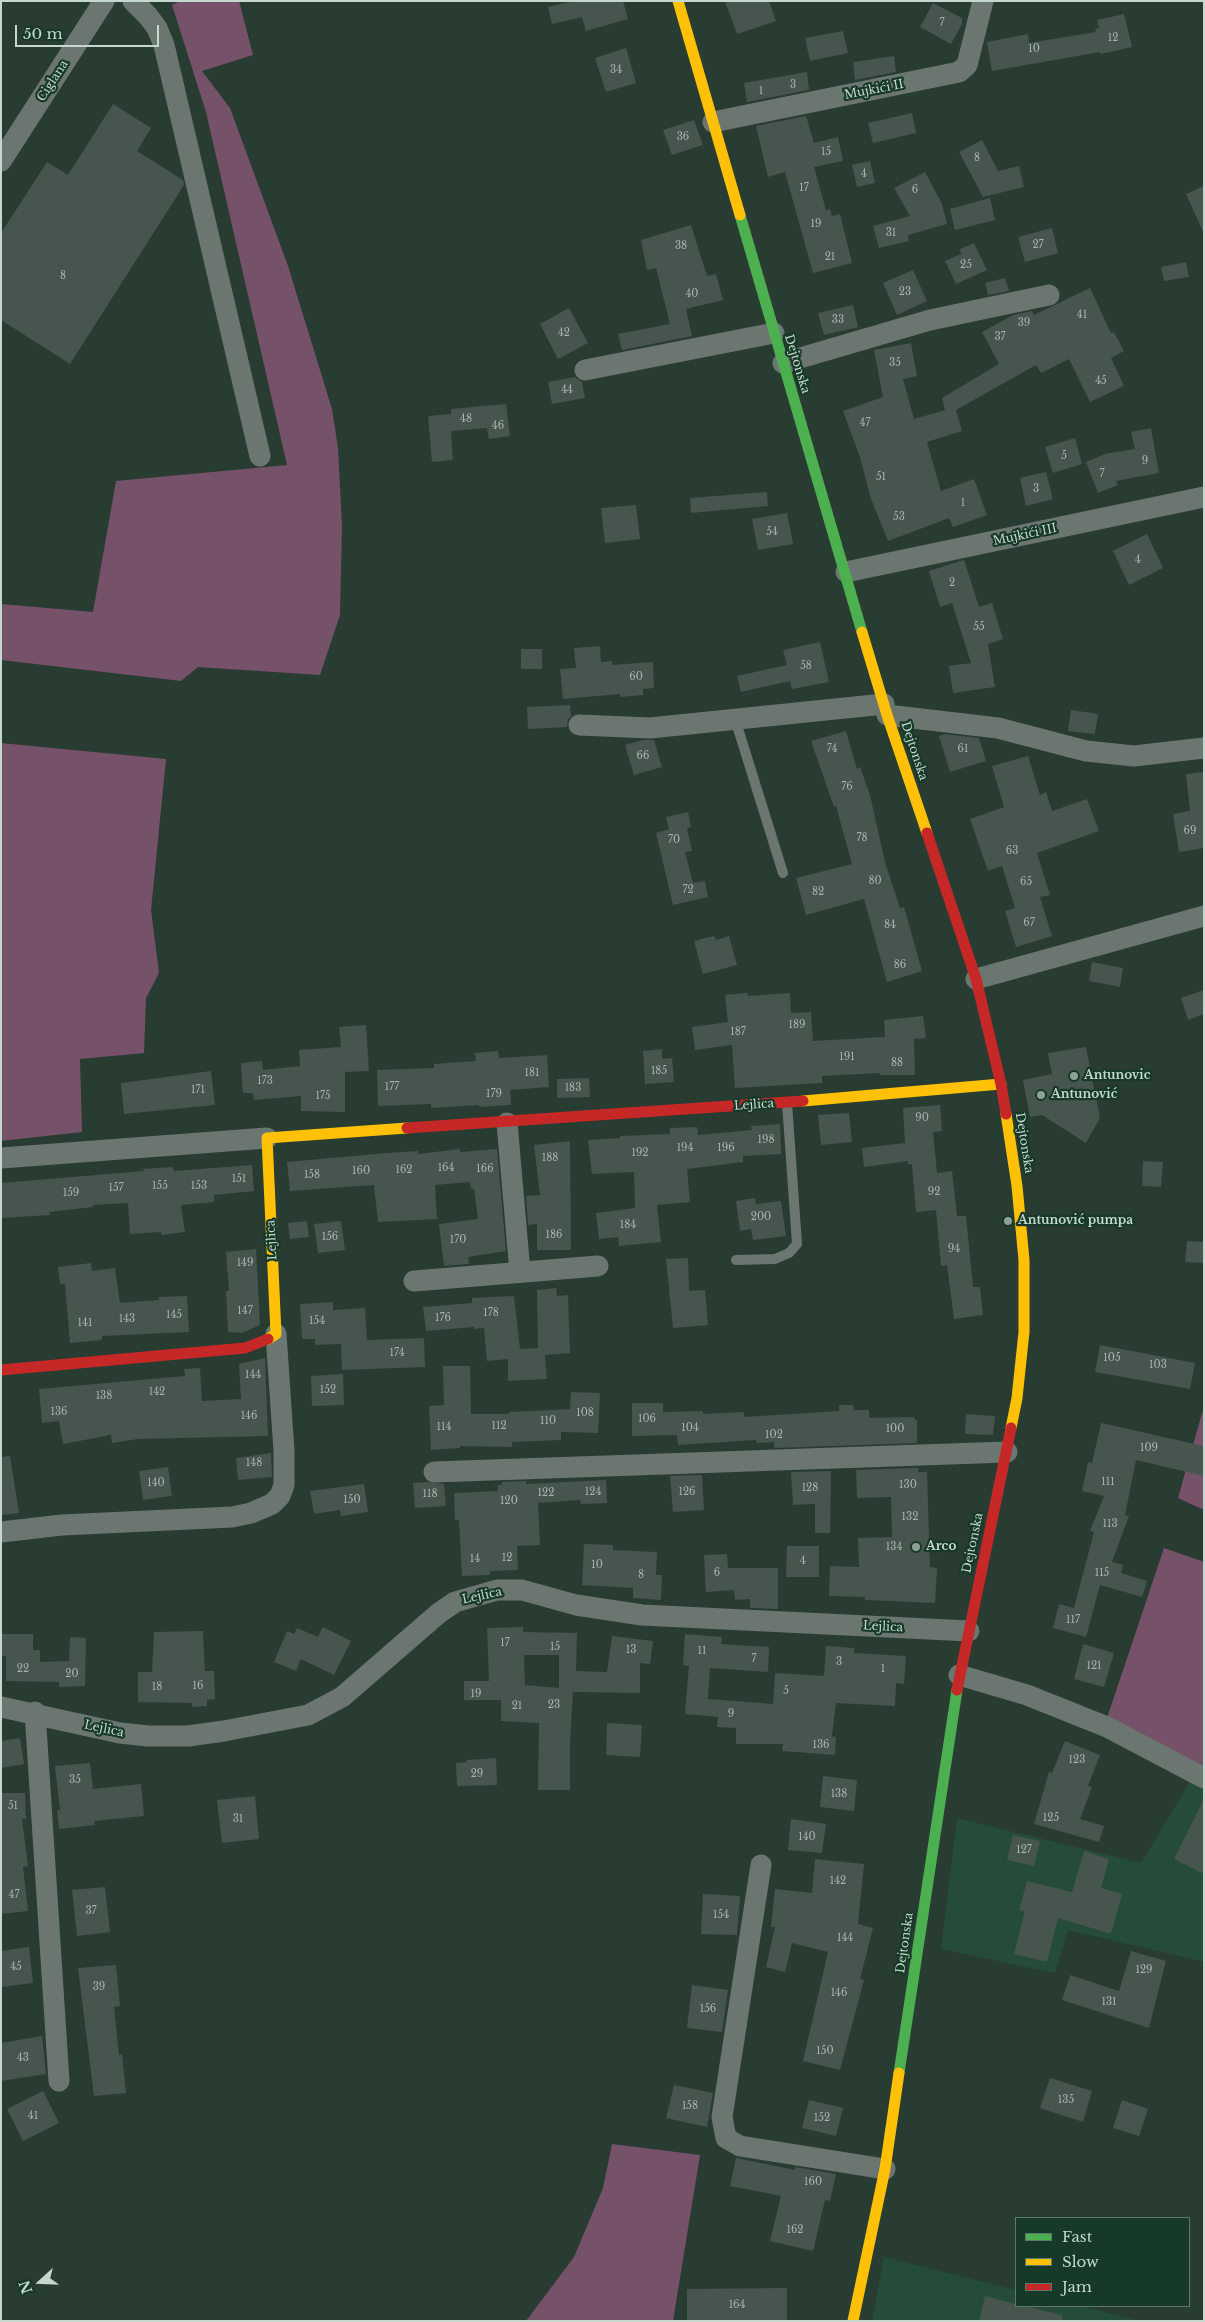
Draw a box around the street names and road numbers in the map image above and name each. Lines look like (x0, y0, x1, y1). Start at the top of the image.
street label: Ciglana (34, 58, 72, 104)
street label: Mujkići II (843, 77, 905, 103)
street label: Dejtonska (781, 333, 813, 395)
street label: Mujkići III (992, 521, 1058, 549)
street label: Dejtonska (898, 720, 930, 782)
street label: Lejlica (733, 1096, 775, 1114)
street label: Dejtonska (1012, 1112, 1036, 1174)
street label: Lejlica (264, 1219, 280, 1261)
street label: Dejtonska (960, 1512, 986, 1574)
street label: Lejlica (461, 1585, 503, 1607)
street label: Lejlica (862, 1619, 904, 1635)
street label: Lejlica (83, 1718, 125, 1740)
street label: Dejtonska (894, 1912, 916, 1974)

